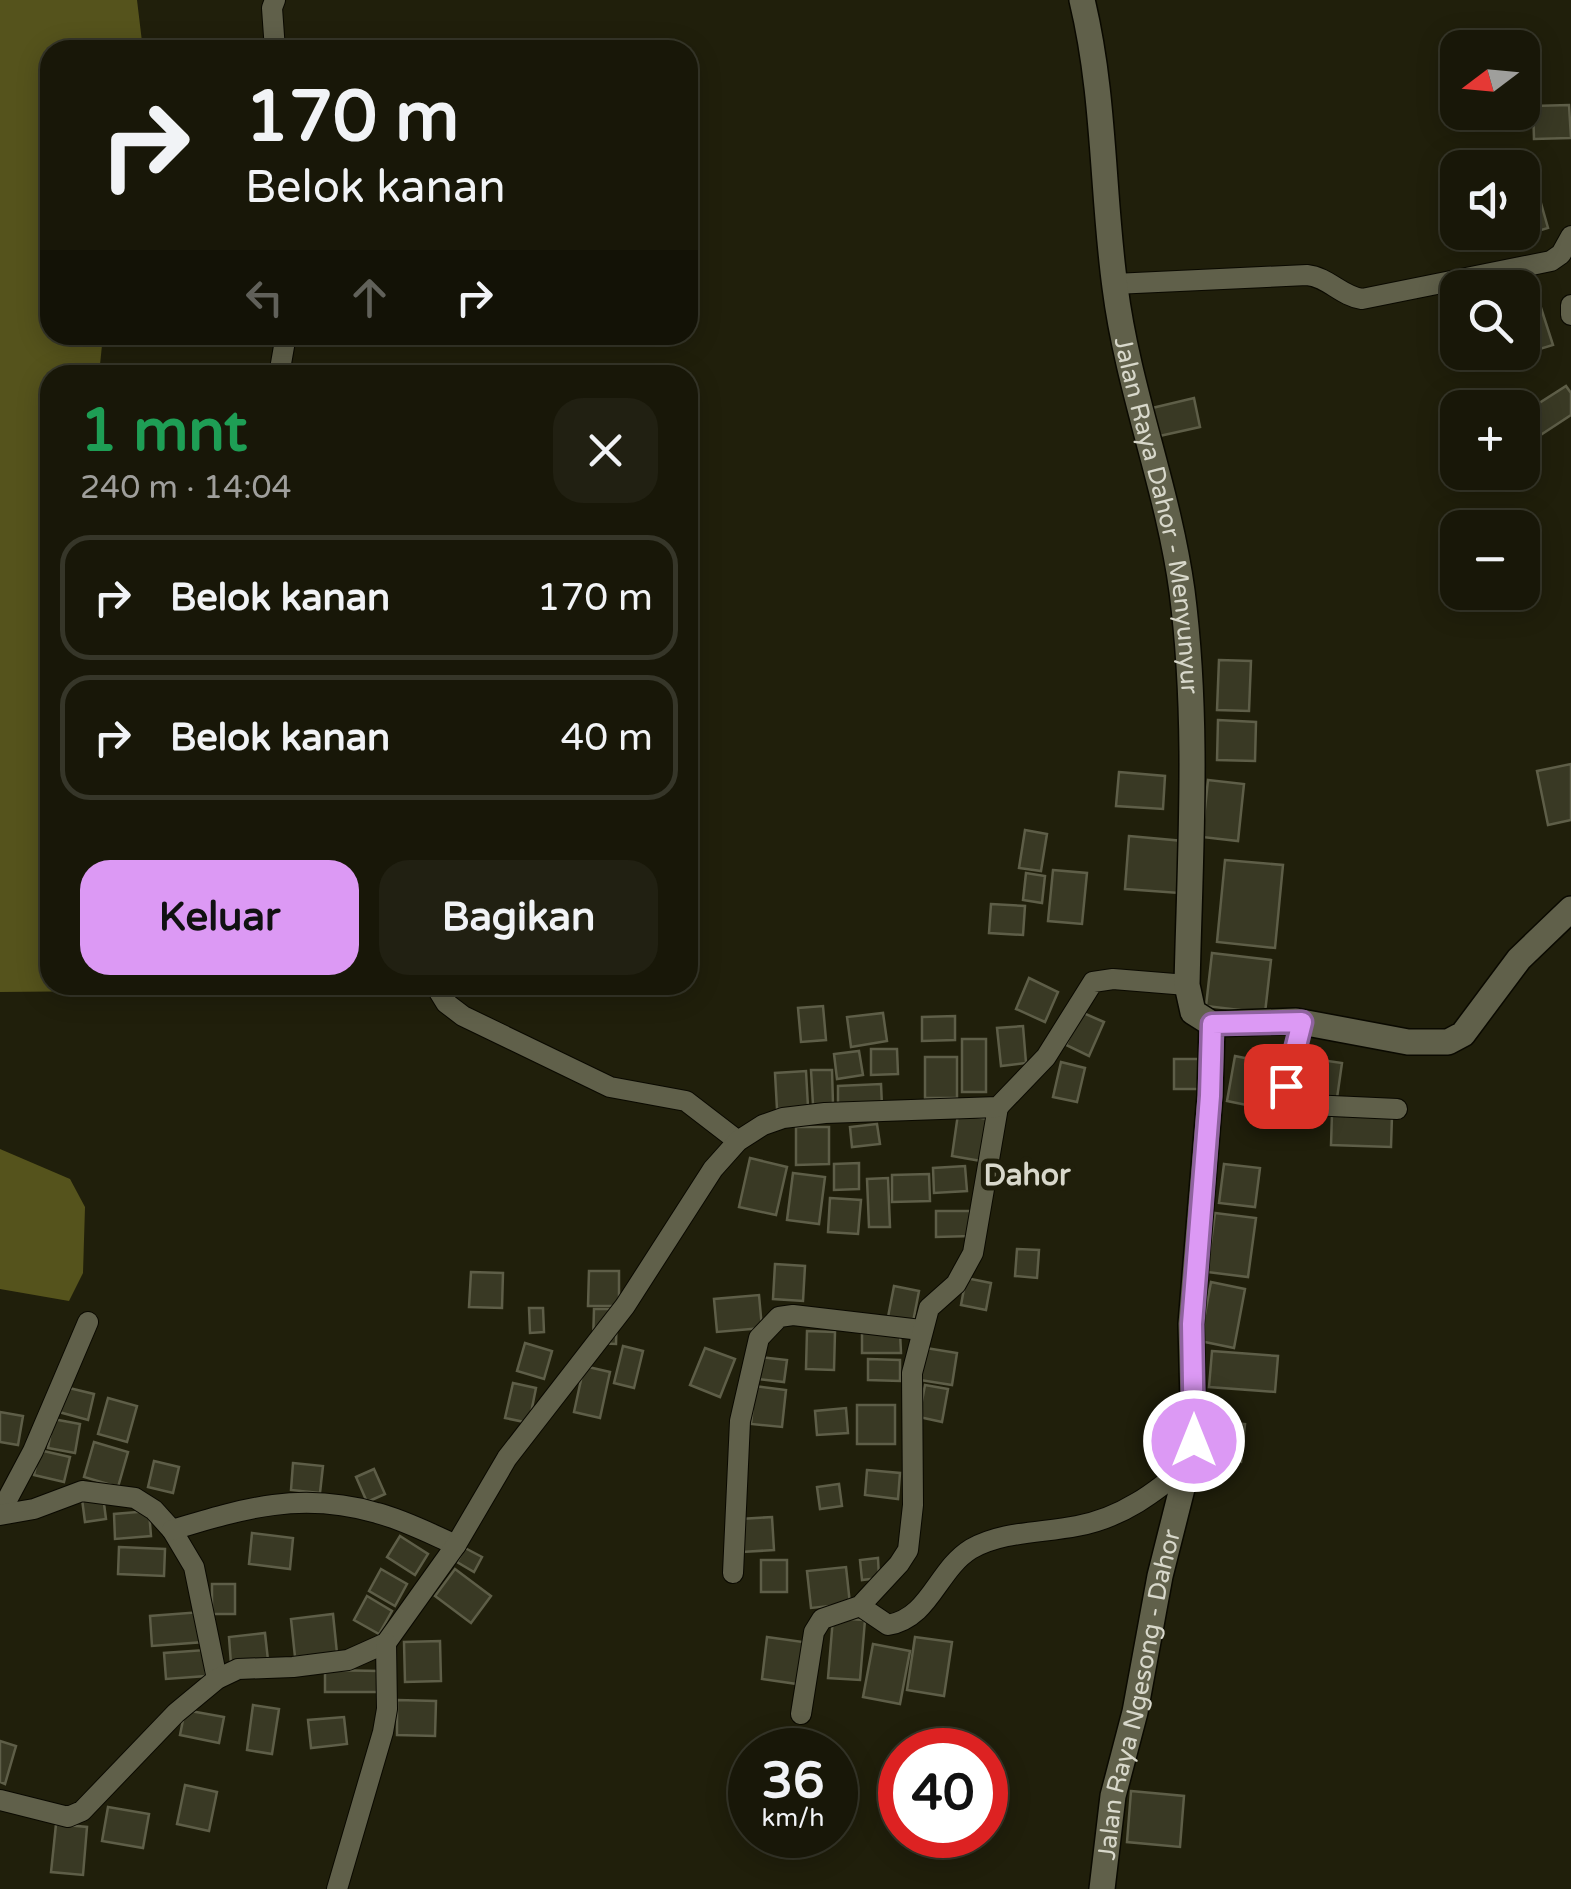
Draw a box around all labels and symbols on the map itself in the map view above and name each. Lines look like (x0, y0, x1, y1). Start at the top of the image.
north arrow (1440, 30, 1540, 130)
street label: Jalan Raya Dahor - Menyunyur (1108, 334, 1205, 695)
pin (1244, 1044, 1329, 1129)
district label: Dahor (983, 1157, 1071, 1194)
position arrow (1142, 1389, 1246, 1493)
street label: Jalan Raya Ngesong - Dahor (1092, 1526, 1187, 1862)
speed limit sign: 40 (878, 1728, 1008, 1858)

